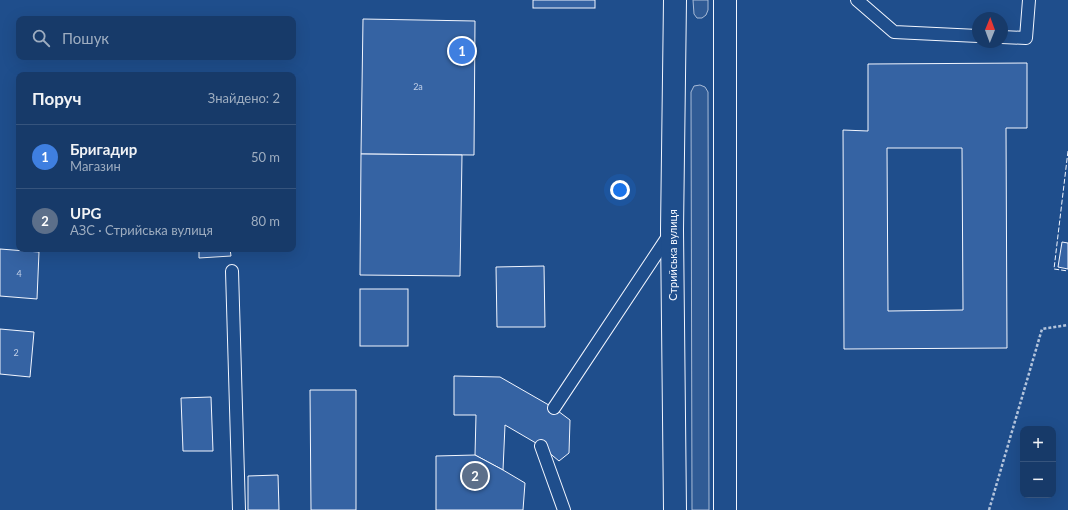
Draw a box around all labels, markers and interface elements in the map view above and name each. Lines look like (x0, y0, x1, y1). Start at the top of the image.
north arrow (972, 12, 1008, 48)
search box (16, 16, 296, 60)
icon: search (30, 27, 52, 49)
text: Пошук (62, 29, 109, 47)
pin: 1 (449, 36, 475, 66)
house number: 2а (413, 81, 423, 92)
text: Поруч (32, 88, 82, 109)
text: Знайдено: 2 (208, 90, 280, 106)
text: Бригадир (70, 140, 137, 158)
text: 1 (41, 149, 49, 165)
text: 50 m (251, 149, 280, 165)
text: Магазин (70, 158, 121, 174)
your location (610, 180, 630, 200)
text: UPG (70, 204, 101, 222)
street label: Стрийська вулиця (666, 209, 679, 301)
text: 2 (41, 213, 49, 229)
text: 80 m (251, 213, 280, 229)
text: АЗС · Стрийська вулиця (70, 222, 213, 238)
house number: 4 (16, 268, 22, 279)
house number: 2 (13, 347, 19, 358)
map controls (1020, 426, 1056, 498)
button: + (1020, 426, 1056, 462)
pin: 2 (462, 461, 488, 491)
button: − (1020, 462, 1056, 498)

